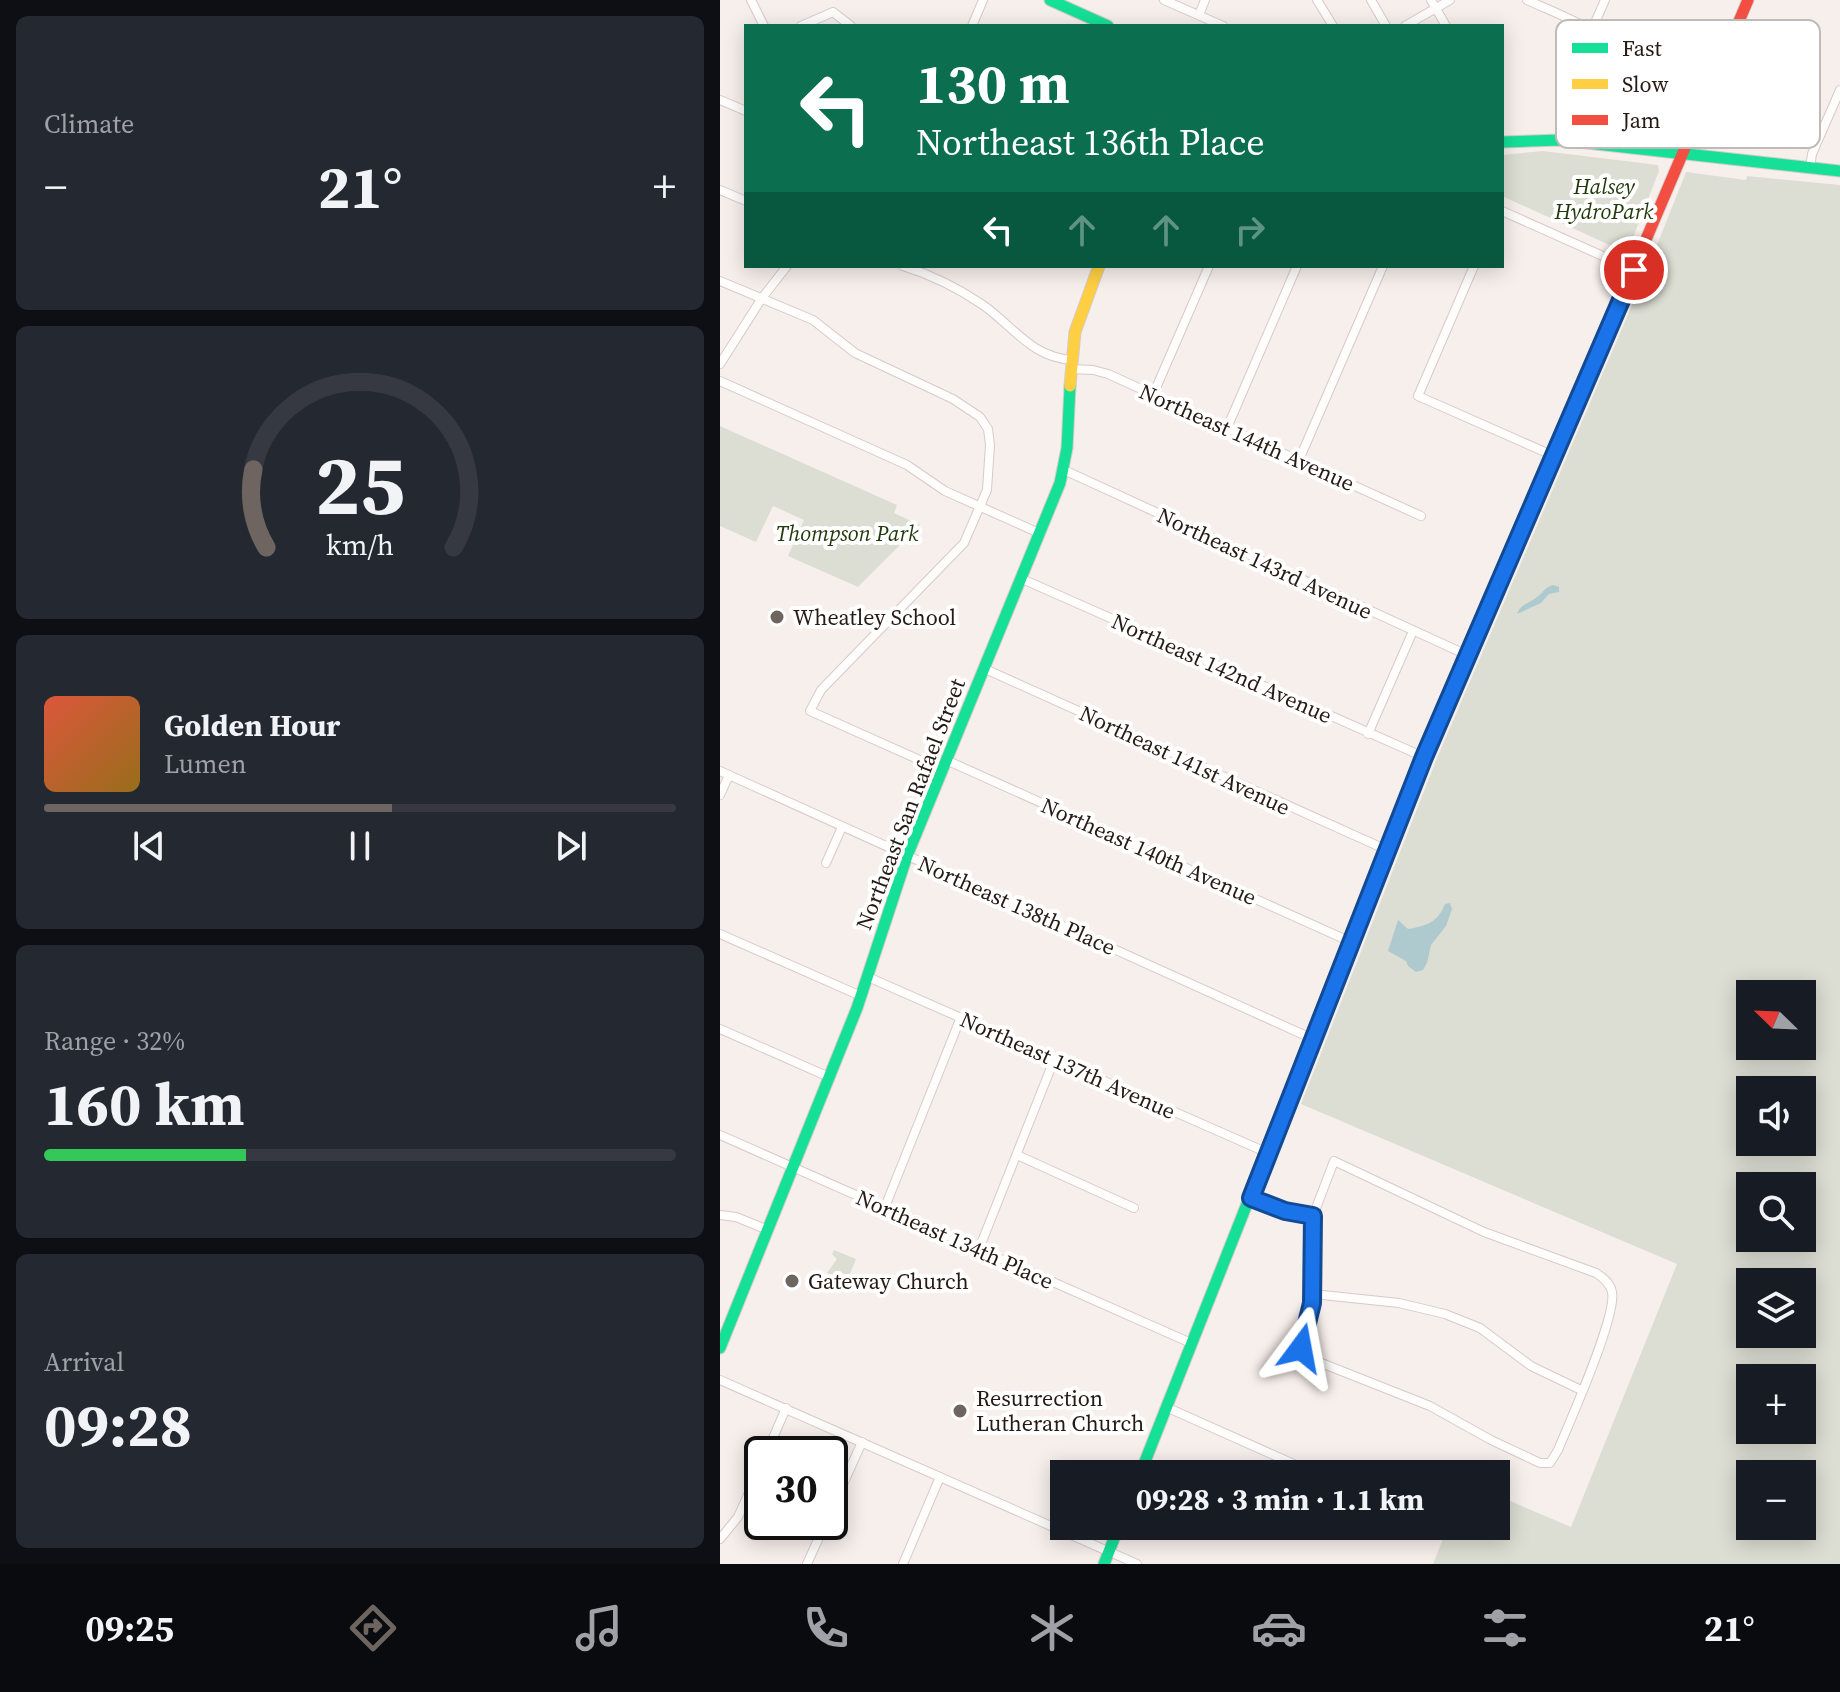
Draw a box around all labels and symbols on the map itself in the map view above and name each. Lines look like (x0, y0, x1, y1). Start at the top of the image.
legend (1556, 20, 1820, 148)
text: Fast (1622, 33, 1663, 63)
text: Slow (1622, 69, 1669, 99)
text: Jam (1621, 105, 1661, 135)
park label: Halsey HydroPark (1554, 171, 1654, 226)
pin (1600, 236, 1668, 304)
street label: Northeast 144th Avenue (1135, 376, 1359, 498)
street label: Northeast 143rd Avenue (1153, 500, 1377, 626)
park label: Thompson Park (776, 518, 919, 548)
place label: Wheatley School (793, 602, 956, 632)
street label: Northeast 142nd Avenue (1107, 606, 1337, 730)
marker: Wheatley School (768, 608, 786, 626)
street label: Northeast San Rafael Street (848, 673, 972, 934)
street label: Northeast 141st Avenue (1075, 698, 1295, 822)
street label: Northeast 140th Avenue (1037, 790, 1261, 912)
street label: Northeast 138th Place (914, 848, 1120, 962)
north arrow (1736, 980, 1816, 1060)
street label: Northeast 137th Avenue (956, 1004, 1180, 1126)
street label: Northeast 134th Place (852, 1182, 1058, 1296)
place label: Gateway Church (808, 1266, 969, 1296)
marker: Gateway Church (783, 1272, 801, 1290)
position arrow (1259, 1306, 1343, 1390)
place label: Resurrection Lutheran Church (976, 1383, 1144, 1438)
marker: Resurrection Lutheran Church (951, 1402, 969, 1420)
speed limit sign: 30 (744, 1436, 848, 1540)

